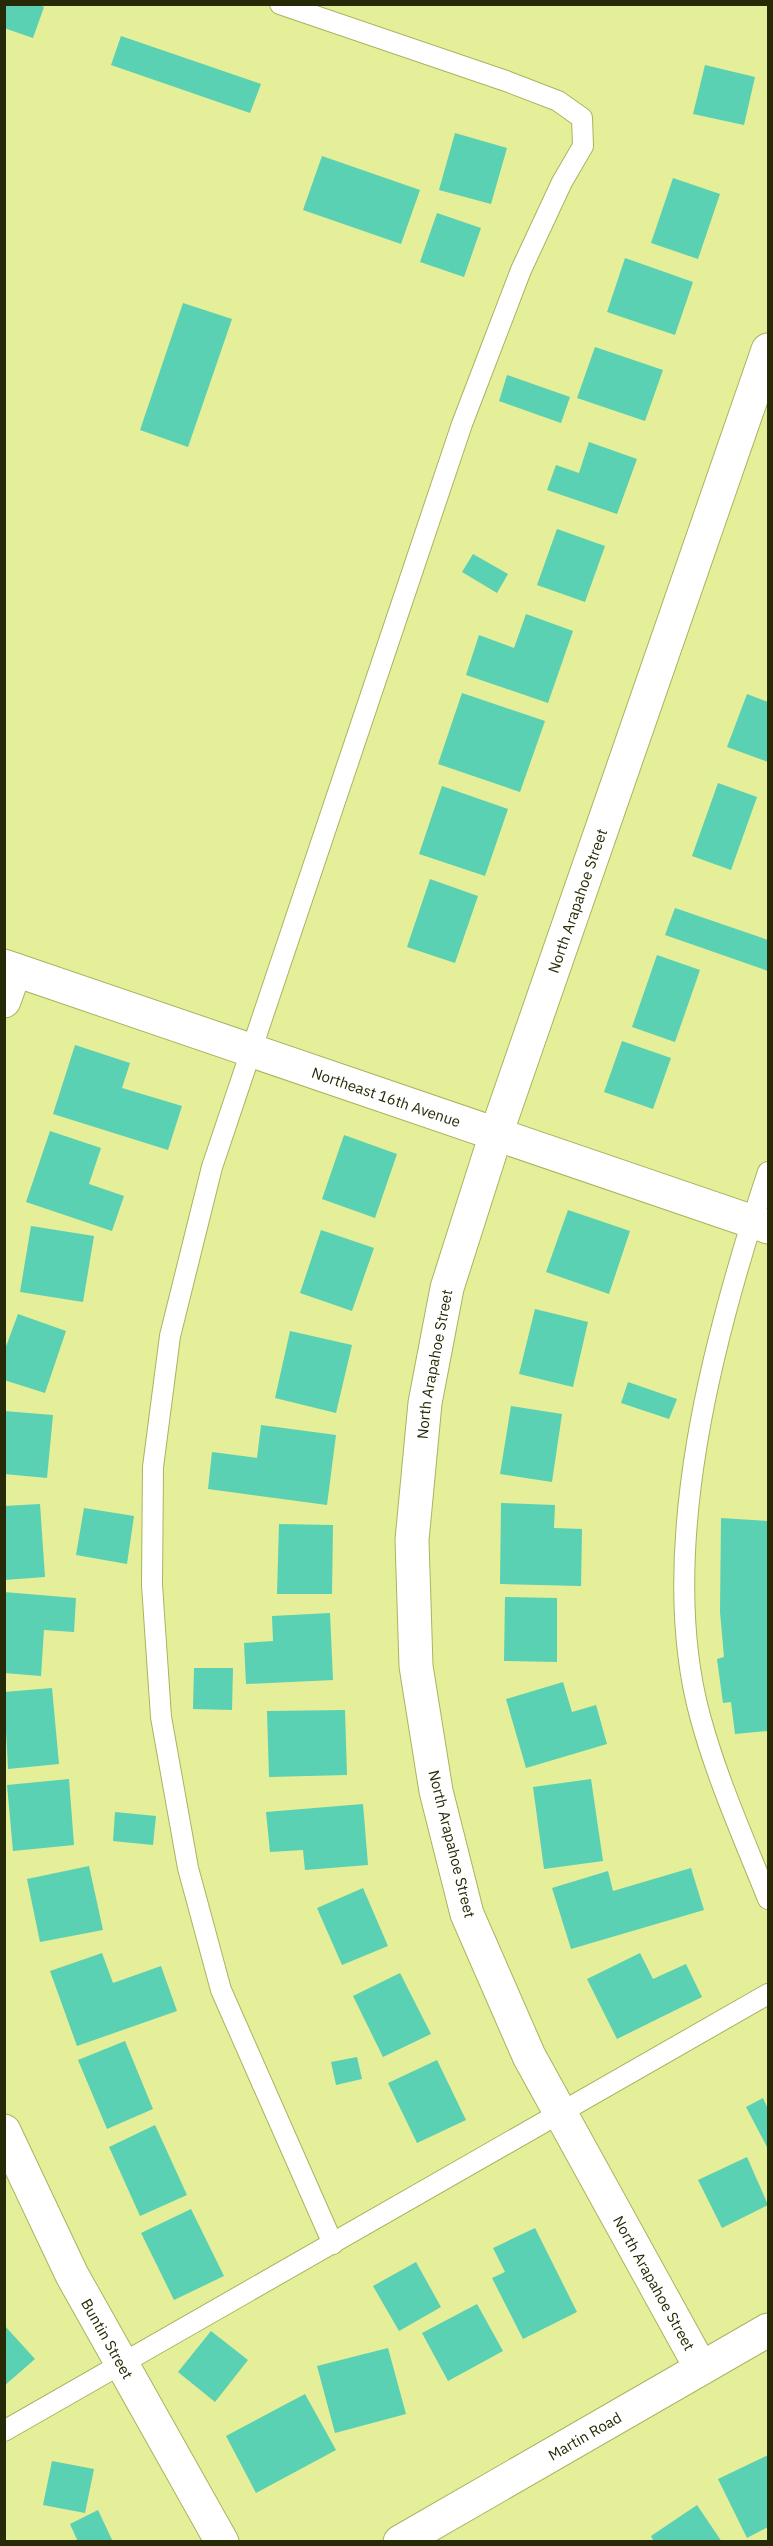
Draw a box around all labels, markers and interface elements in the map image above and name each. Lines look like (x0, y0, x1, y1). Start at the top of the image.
street label: North Arapahoe Street (543, 826, 611, 975)
street label: Northeast 16th Avenue (309, 1062, 463, 1131)
street label: North Arapahoe Street (412, 1288, 456, 1440)
street label: North Arapahoe Street (424, 1768, 480, 1920)
street label: North Arapahoe Street (609, 2212, 699, 2354)
street label: Buntin Street (78, 2295, 138, 2382)
street label: Martin Road (545, 2407, 625, 2464)

